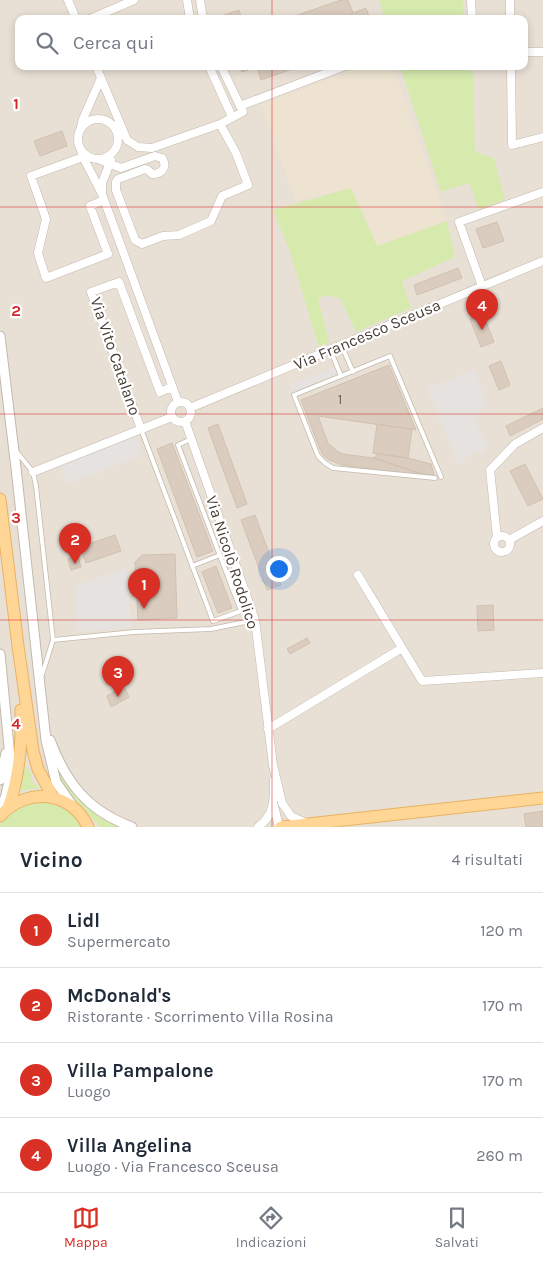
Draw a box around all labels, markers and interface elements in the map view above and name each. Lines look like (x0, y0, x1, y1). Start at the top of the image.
search box (15, 15, 528, 70)
icon: search (33, 29, 61, 57)
text: Cerca qui (73, 32, 154, 54)
text: 1 (13, 94, 19, 113)
pin: 4 (466, 289, 498, 330)
street label: Via Vito Catalano (86, 295, 145, 418)
street label: Via Francesco Sceusa (291, 295, 444, 374)
text: 2 (11, 301, 21, 320)
house number: 1 (338, 391, 342, 408)
street label: Via Nicolò Rodolico (202, 493, 263, 631)
text: 3 (11, 508, 21, 527)
pin: 2 (59, 523, 91, 564)
your location (266, 556, 292, 582)
pin: 1 (128, 568, 160, 609)
pin: 3 (102, 656, 134, 697)
text: 4 (11, 714, 21, 733)
text: Vicino (20, 848, 83, 872)
text: 4 risultati (452, 850, 523, 869)
text: Lidl (67, 910, 100, 932)
text: 1 (33, 921, 39, 940)
text: 120 m (480, 921, 523, 940)
text: Supermercato (67, 932, 171, 951)
text: McDonald's (67, 985, 171, 1007)
text: 2 (31, 996, 41, 1015)
text: 170 m (482, 996, 523, 1015)
text: Ristorante · Scorrimento Villa Rosina (67, 1007, 334, 1026)
text: Villa Pampalone (67, 1060, 214, 1082)
text: 3 (31, 1071, 41, 1090)
text: 170 m (482, 1071, 523, 1090)
text: Luogo (67, 1082, 111, 1101)
text: Villa Angelina (67, 1135, 192, 1157)
text: 4 (31, 1146, 41, 1165)
text: 260 m (476, 1146, 523, 1165)
text: Luogo · Via Francesco Sceusa (67, 1157, 279, 1176)
tab: Mappa (64, 1204, 108, 1251)
tab: Indicazioni (236, 1204, 307, 1251)
tab: Salvati (435, 1204, 479, 1251)

